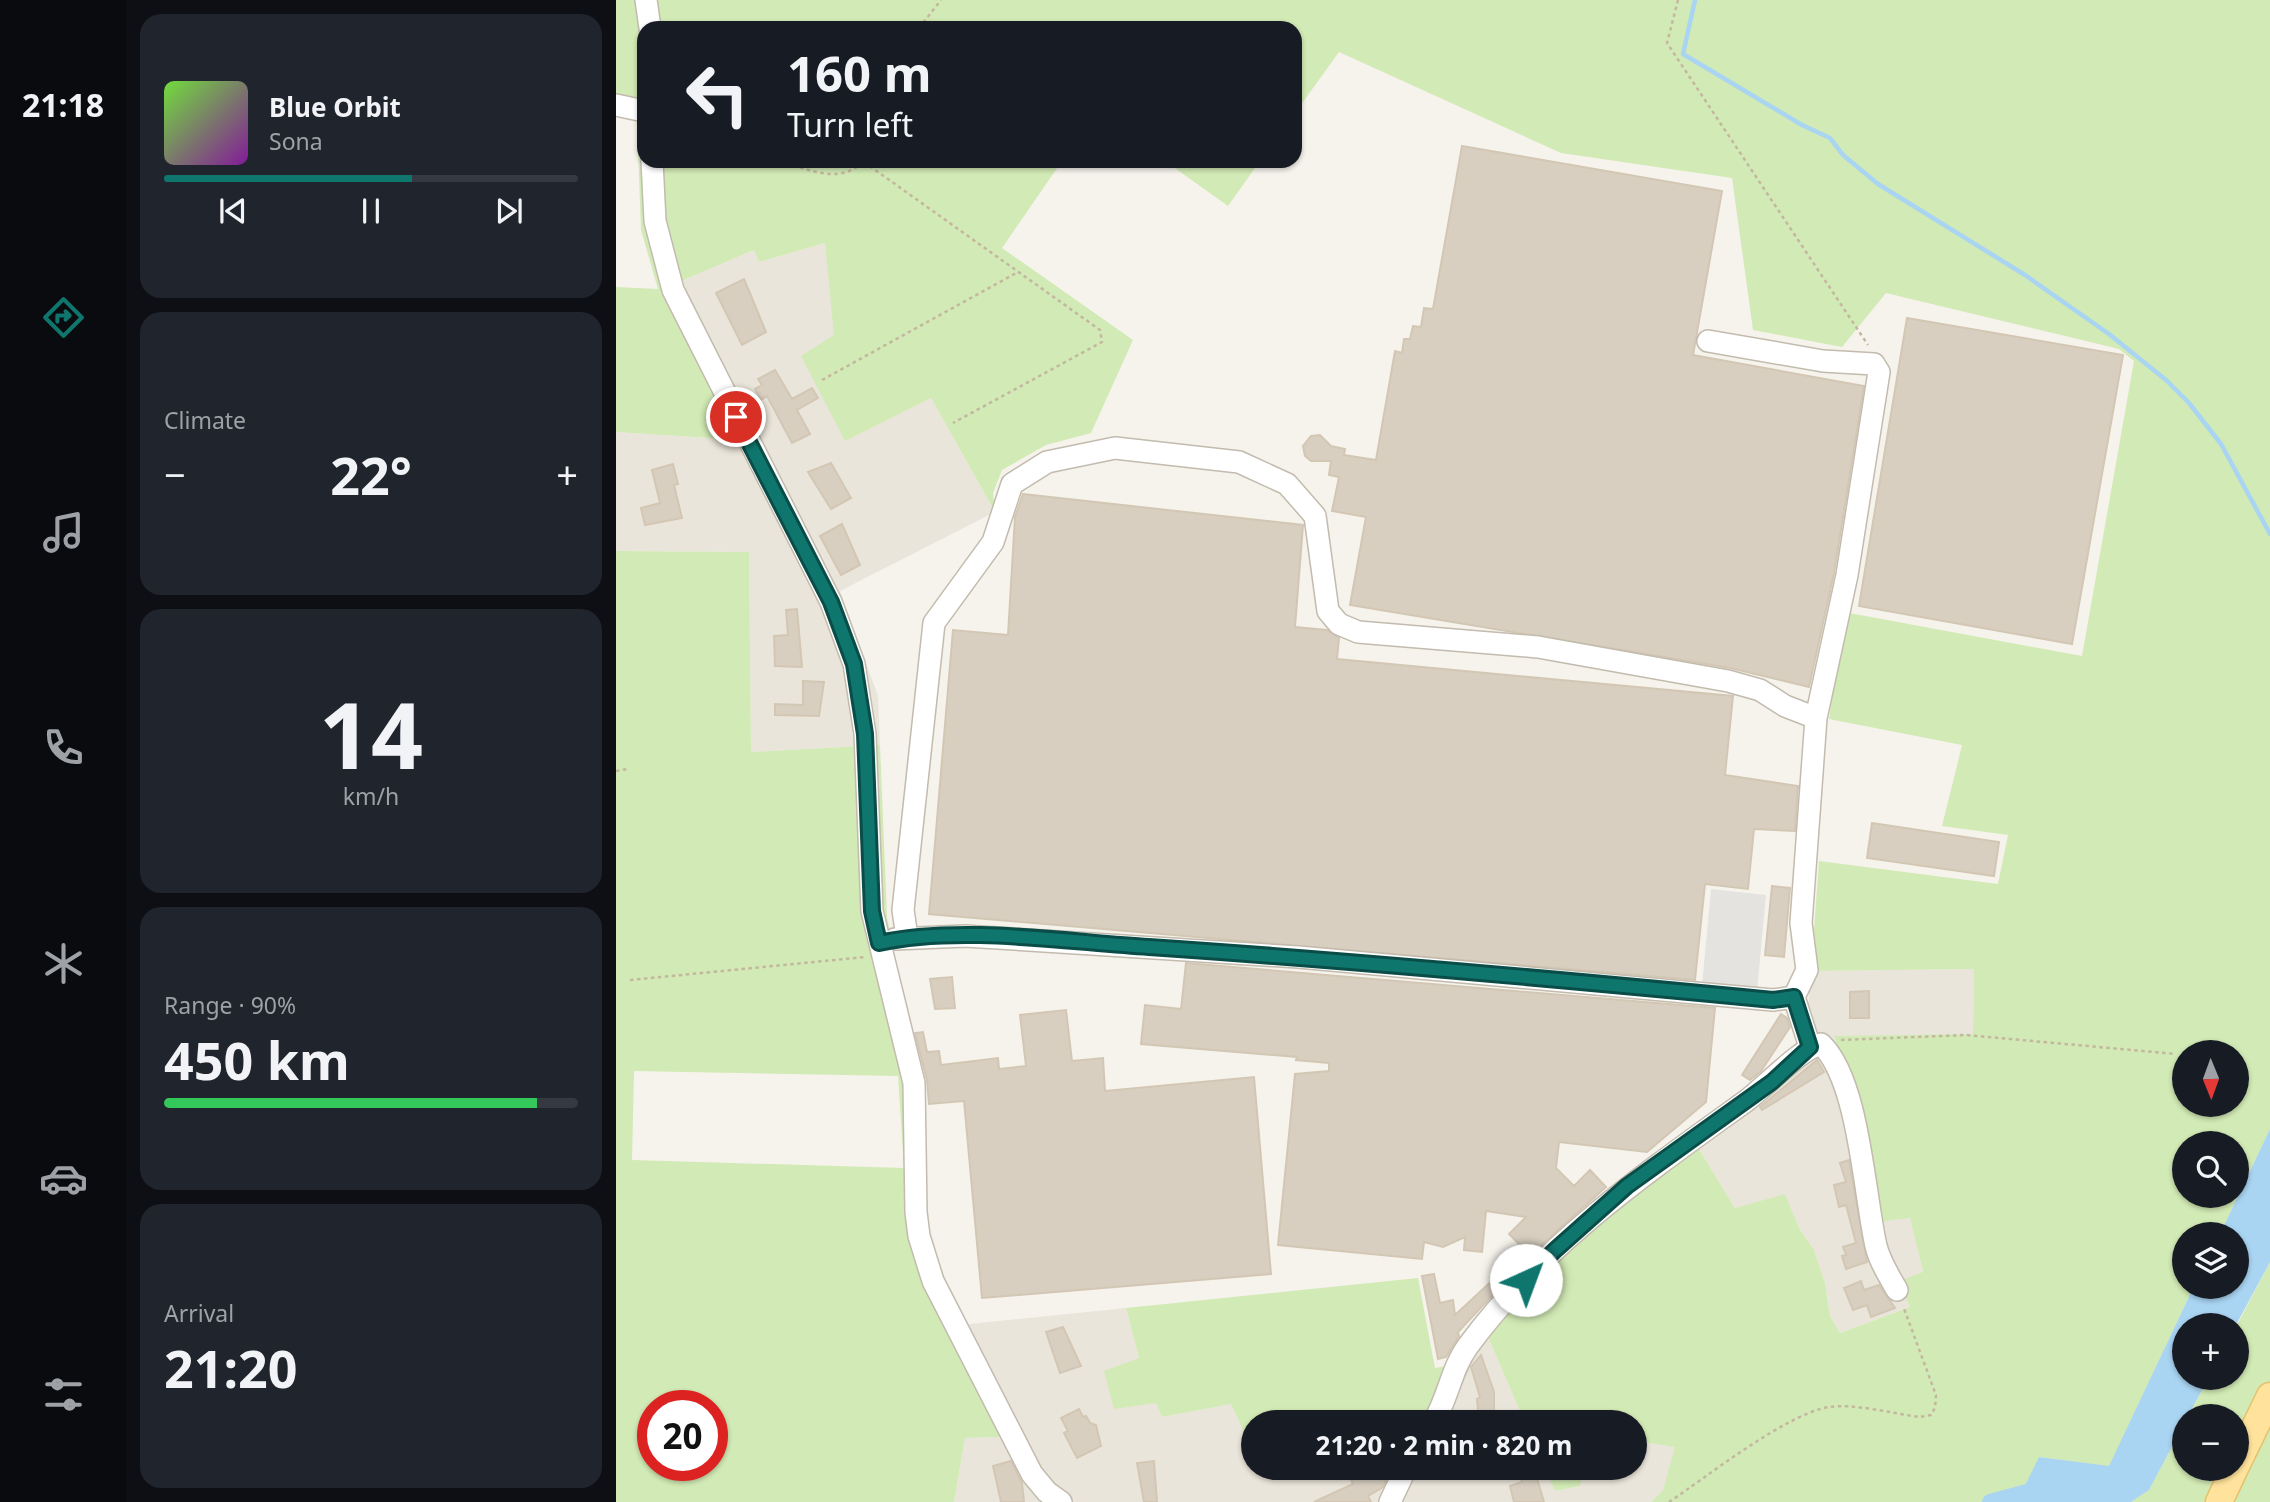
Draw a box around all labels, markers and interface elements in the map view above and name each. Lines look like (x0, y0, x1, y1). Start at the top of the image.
text: 160 m (787, 40, 932, 106)
icon: left (672, 49, 763, 140)
text: 21:18 (22, 83, 104, 126)
text: Blue Orbit (269, 89, 401, 125)
text: Turn left (787, 103, 913, 146)
text: Sona (269, 125, 323, 157)
icon: previous (214, 192, 252, 230)
icon: pause (352, 192, 390, 230)
icon: next (490, 192, 528, 230)
icon: directions (39, 293, 88, 342)
pin (706, 387, 766, 447)
icon: arrive (717, 398, 755, 436)
text: Climate (164, 404, 246, 436)
text: 22° (330, 439, 412, 510)
text: − (164, 448, 186, 500)
text: + (556, 448, 578, 500)
icon: music (39, 508, 88, 557)
text: 14 (319, 672, 423, 796)
icon: phone (39, 723, 88, 772)
text: km/h (343, 780, 399, 812)
icon: climate (39, 939, 88, 988)
text: Range · 90% (164, 989, 296, 1021)
text: 450 km (164, 1024, 350, 1095)
north arrow (2172, 1040, 2249, 1116)
map controls (2172, 1040, 2249, 1481)
button: search (2172, 1131, 2249, 1208)
icon: car (39, 1154, 88, 1203)
button: layers (2172, 1222, 2249, 1299)
position arrow (1489, 1243, 1563, 1317)
text: Arrival (164, 1297, 234, 1329)
button: + (2172, 1313, 2249, 1390)
text: 21:20 (164, 1332, 298, 1403)
icon: filters (39, 1370, 88, 1419)
speed limit sign: 20 (637, 1390, 728, 1481)
button: − (2172, 1404, 2249, 1481)
text: 21:20 · 2 min · 820 m (1316, 1427, 1572, 1463)

